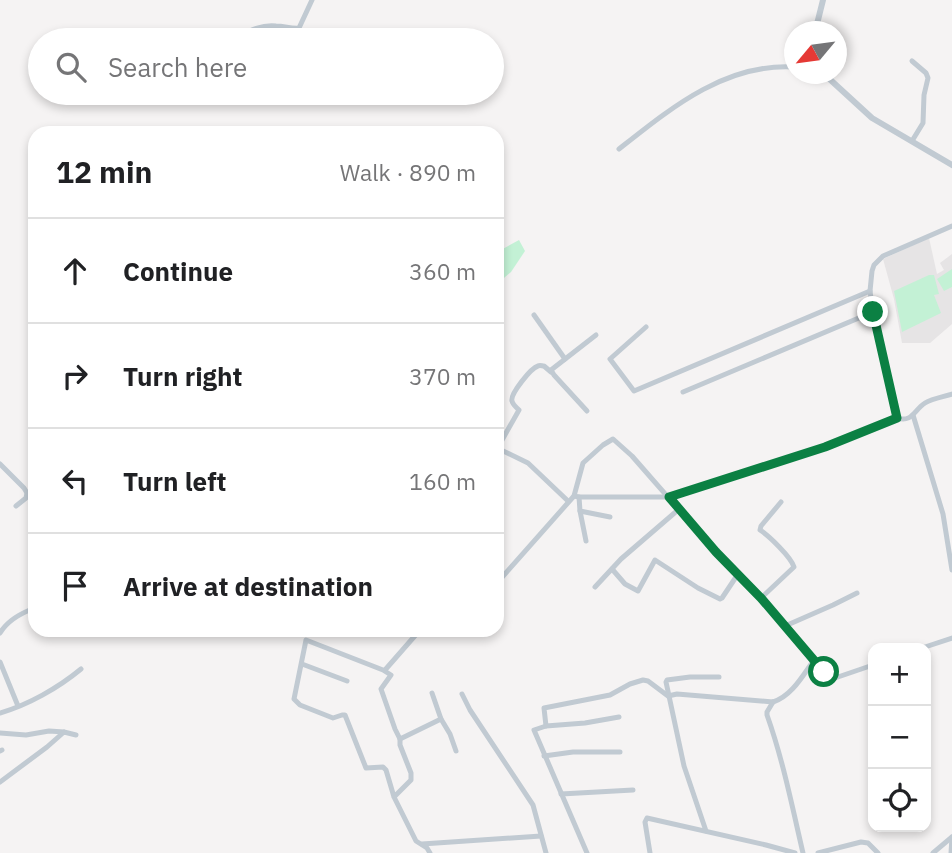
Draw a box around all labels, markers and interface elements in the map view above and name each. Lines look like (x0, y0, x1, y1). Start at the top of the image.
north arrow (784, 21, 847, 84)
search box (28, 28, 504, 105)
icon: search (52, 48, 90, 86)
text: Search here (108, 50, 247, 84)
text: 12 min (56, 152, 152, 191)
text: Walk · 890 m (340, 157, 476, 187)
icon: ahead (56, 252, 94, 290)
text: Continue (123, 254, 233, 288)
text: 360 m (409, 256, 476, 286)
route end (857, 296, 888, 327)
icon: right (56, 357, 94, 395)
text: Turn right (123, 359, 242, 393)
text: 370 m (409, 361, 476, 391)
icon: left (56, 462, 94, 500)
text: Turn left (123, 464, 226, 498)
text: 160 m (409, 466, 476, 496)
icon: arrive (56, 567, 94, 605)
text: Arrive at destination (123, 569, 373, 603)
map controls (868, 643, 931, 832)
button: + (868, 643, 931, 706)
route start (808, 656, 839, 687)
button: − (868, 706, 931, 769)
button: locate (868, 769, 931, 832)

